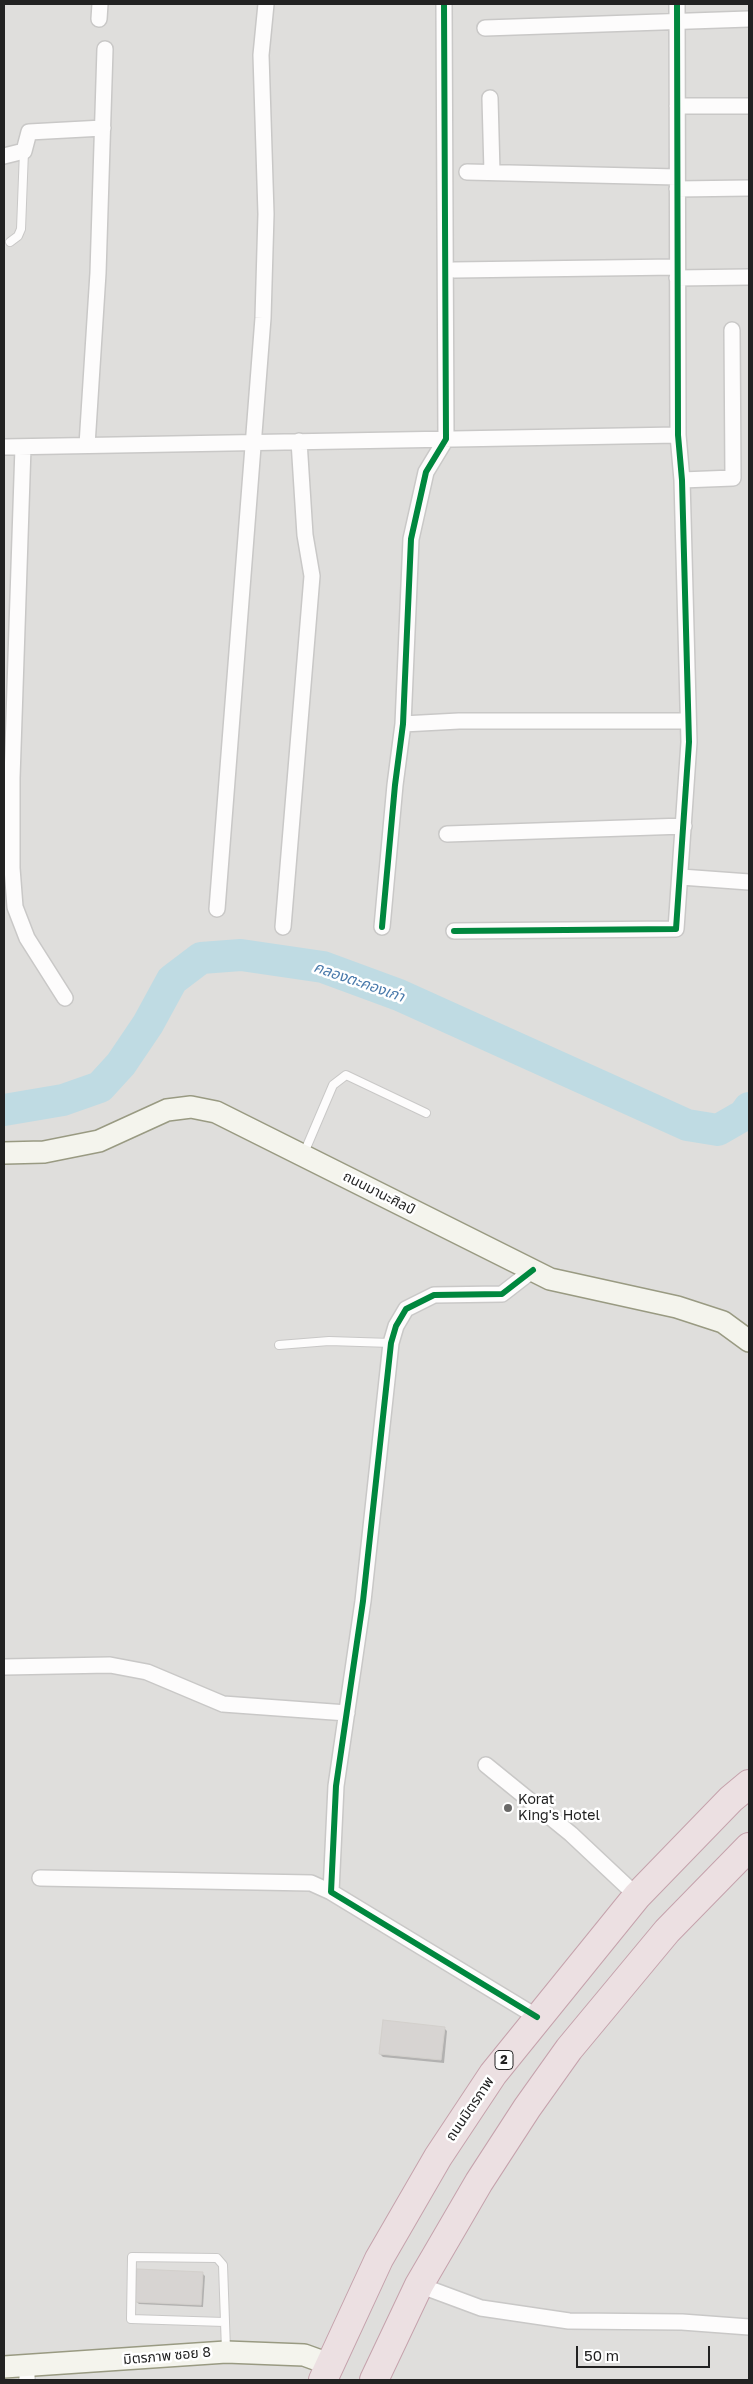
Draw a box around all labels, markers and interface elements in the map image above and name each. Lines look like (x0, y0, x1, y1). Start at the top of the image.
water label: คลองตะคองเก่า (311, 958, 407, 1006)
street label: ถนนมานะศิลป์ (340, 1168, 418, 1218)
place label: Korat King's Hotel (518, 1792, 600, 1824)
marker: Korat King's Hotel (502, 1802, 514, 1814)
road number: 2 (495, 2050, 513, 2070)
street label: ถนนมิตรภาพ (442, 2074, 498, 2144)
scale bar (578, 2336, 712, 2368)
street label: มิตรภาพ ซอย 8 (123, 2344, 211, 2368)
text: 50 m (584, 2346, 619, 2364)

